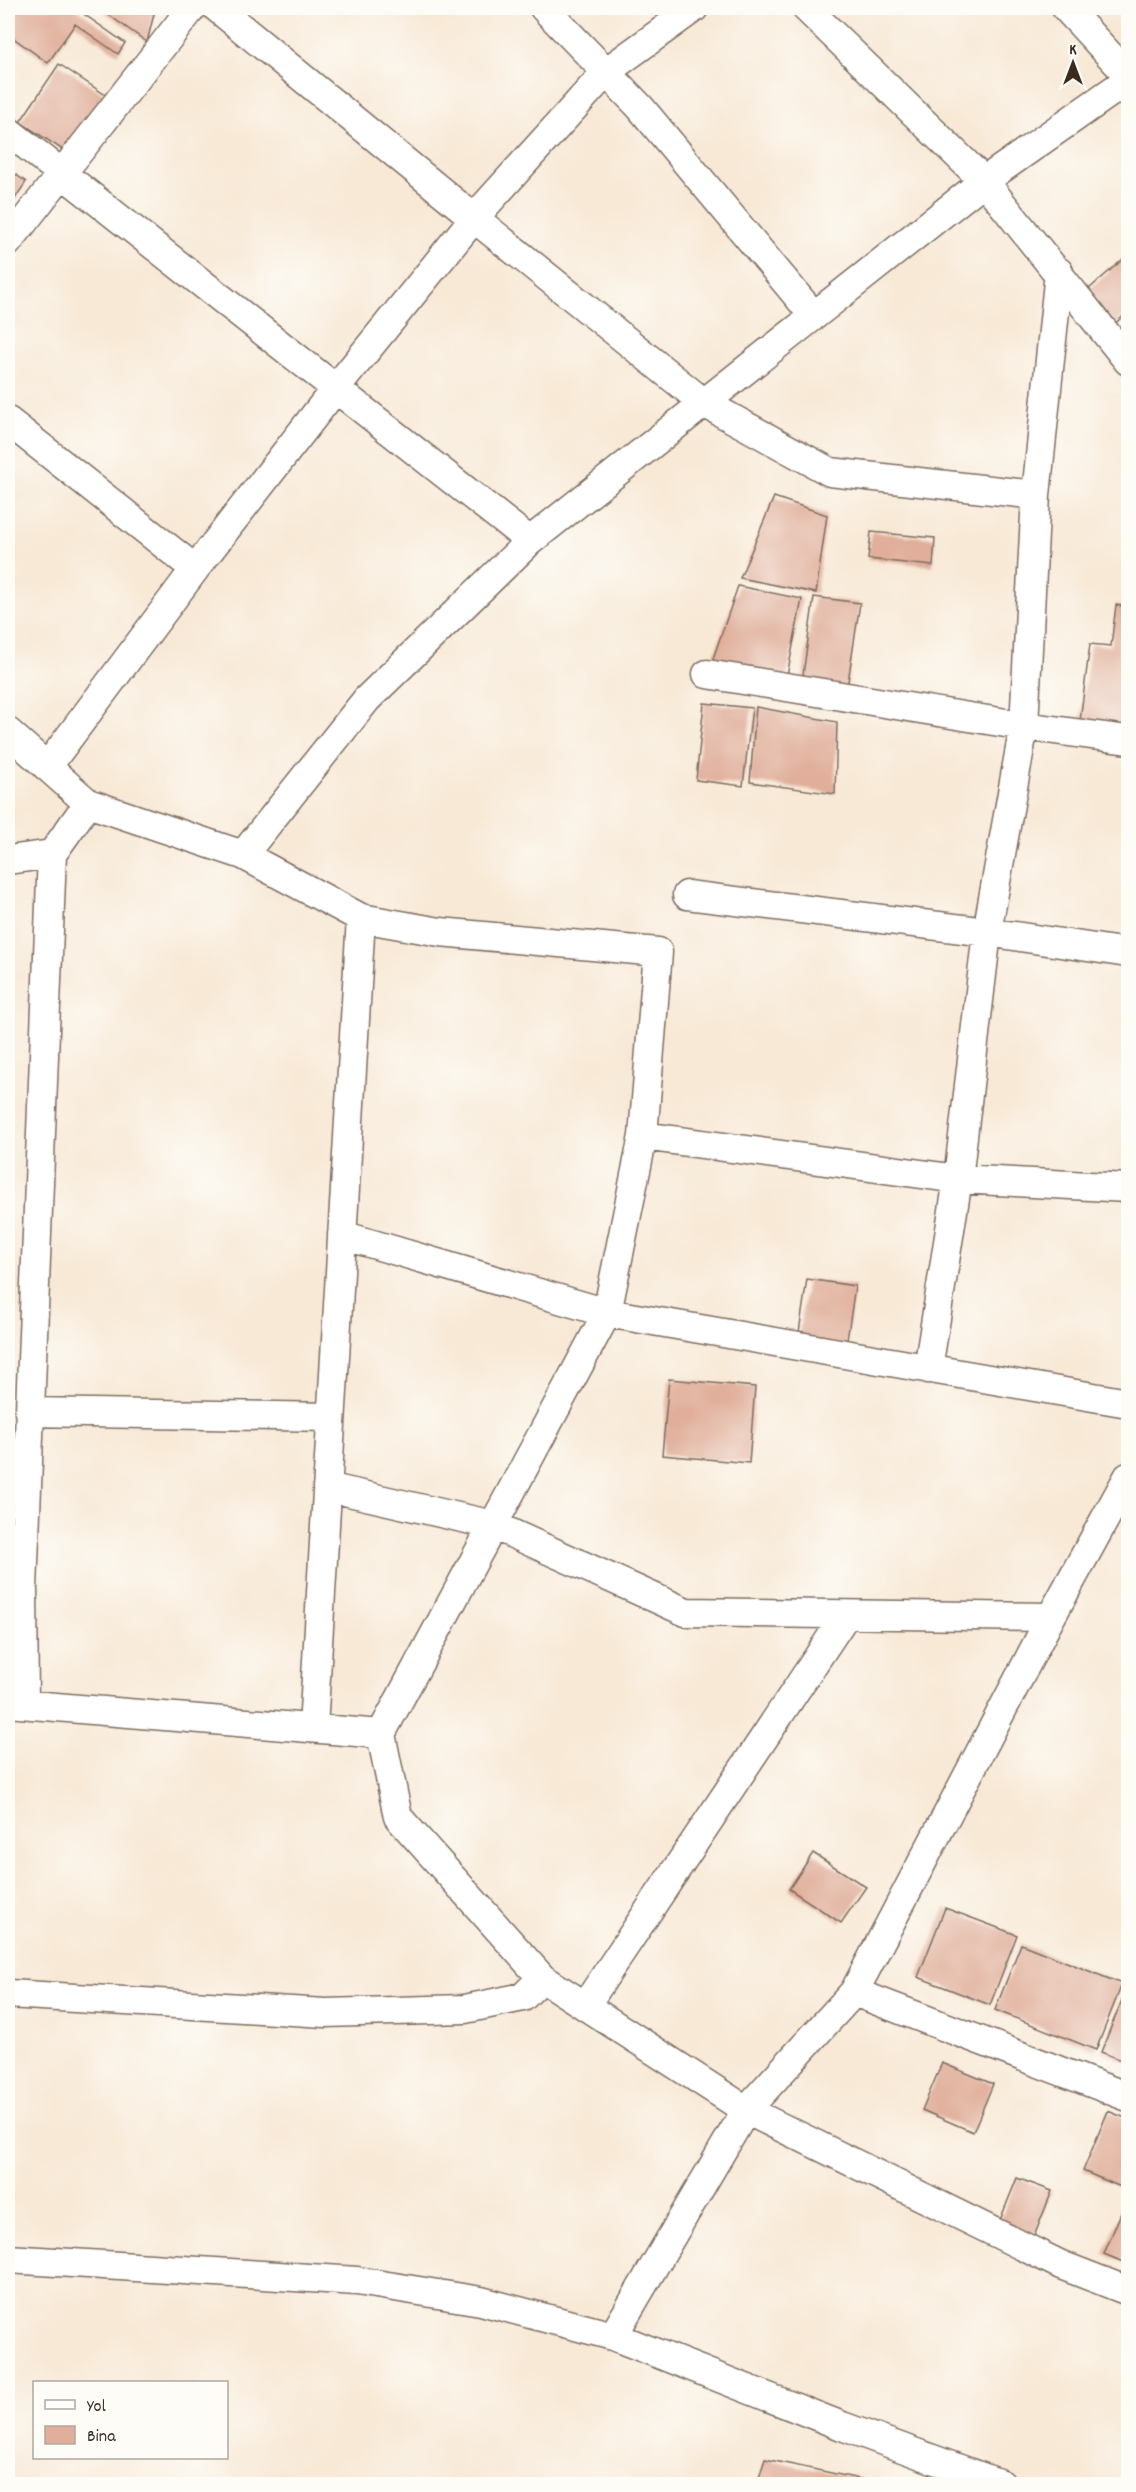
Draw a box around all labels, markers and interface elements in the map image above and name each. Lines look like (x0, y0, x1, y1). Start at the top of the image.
north arrow (1043, 33, 1103, 93)
text: K (1069, 39, 1077, 62)
legend (33, 2381, 228, 2459)
text: Yol (87, 2395, 107, 2420)
text: Bina (87, 2425, 116, 2450)

